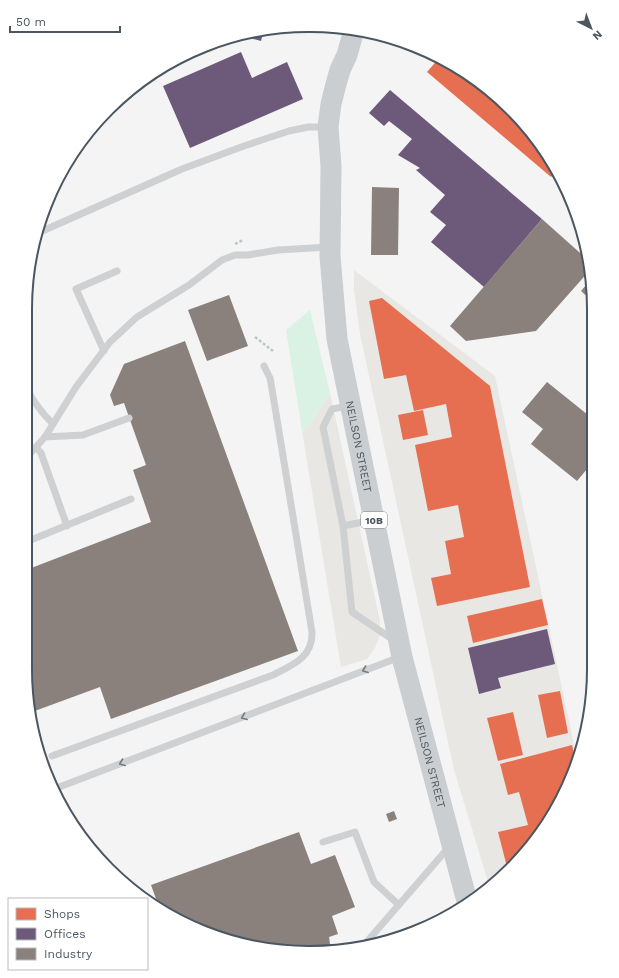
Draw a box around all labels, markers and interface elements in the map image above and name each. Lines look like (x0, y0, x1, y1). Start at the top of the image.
scale bar (10, 8, 120, 34)
north arrow (571, 8, 611, 48)
text: 50 m (16, 15, 46, 29)
text: N (590, 28, 605, 43)
street label: NEILSON STREET (343, 399, 374, 494)
road number: 10B (361, 512, 387, 528)
one-way arrow (362, 665, 369, 673)
one-way arrow (240, 712, 247, 720)
street label: NEILSON STREET (411, 716, 448, 810)
one-way arrow (119, 759, 126, 767)
legend (8, 898, 148, 970)
text: Shops (44, 907, 80, 921)
text: Offices (44, 927, 86, 941)
text: Industry (44, 947, 93, 961)

